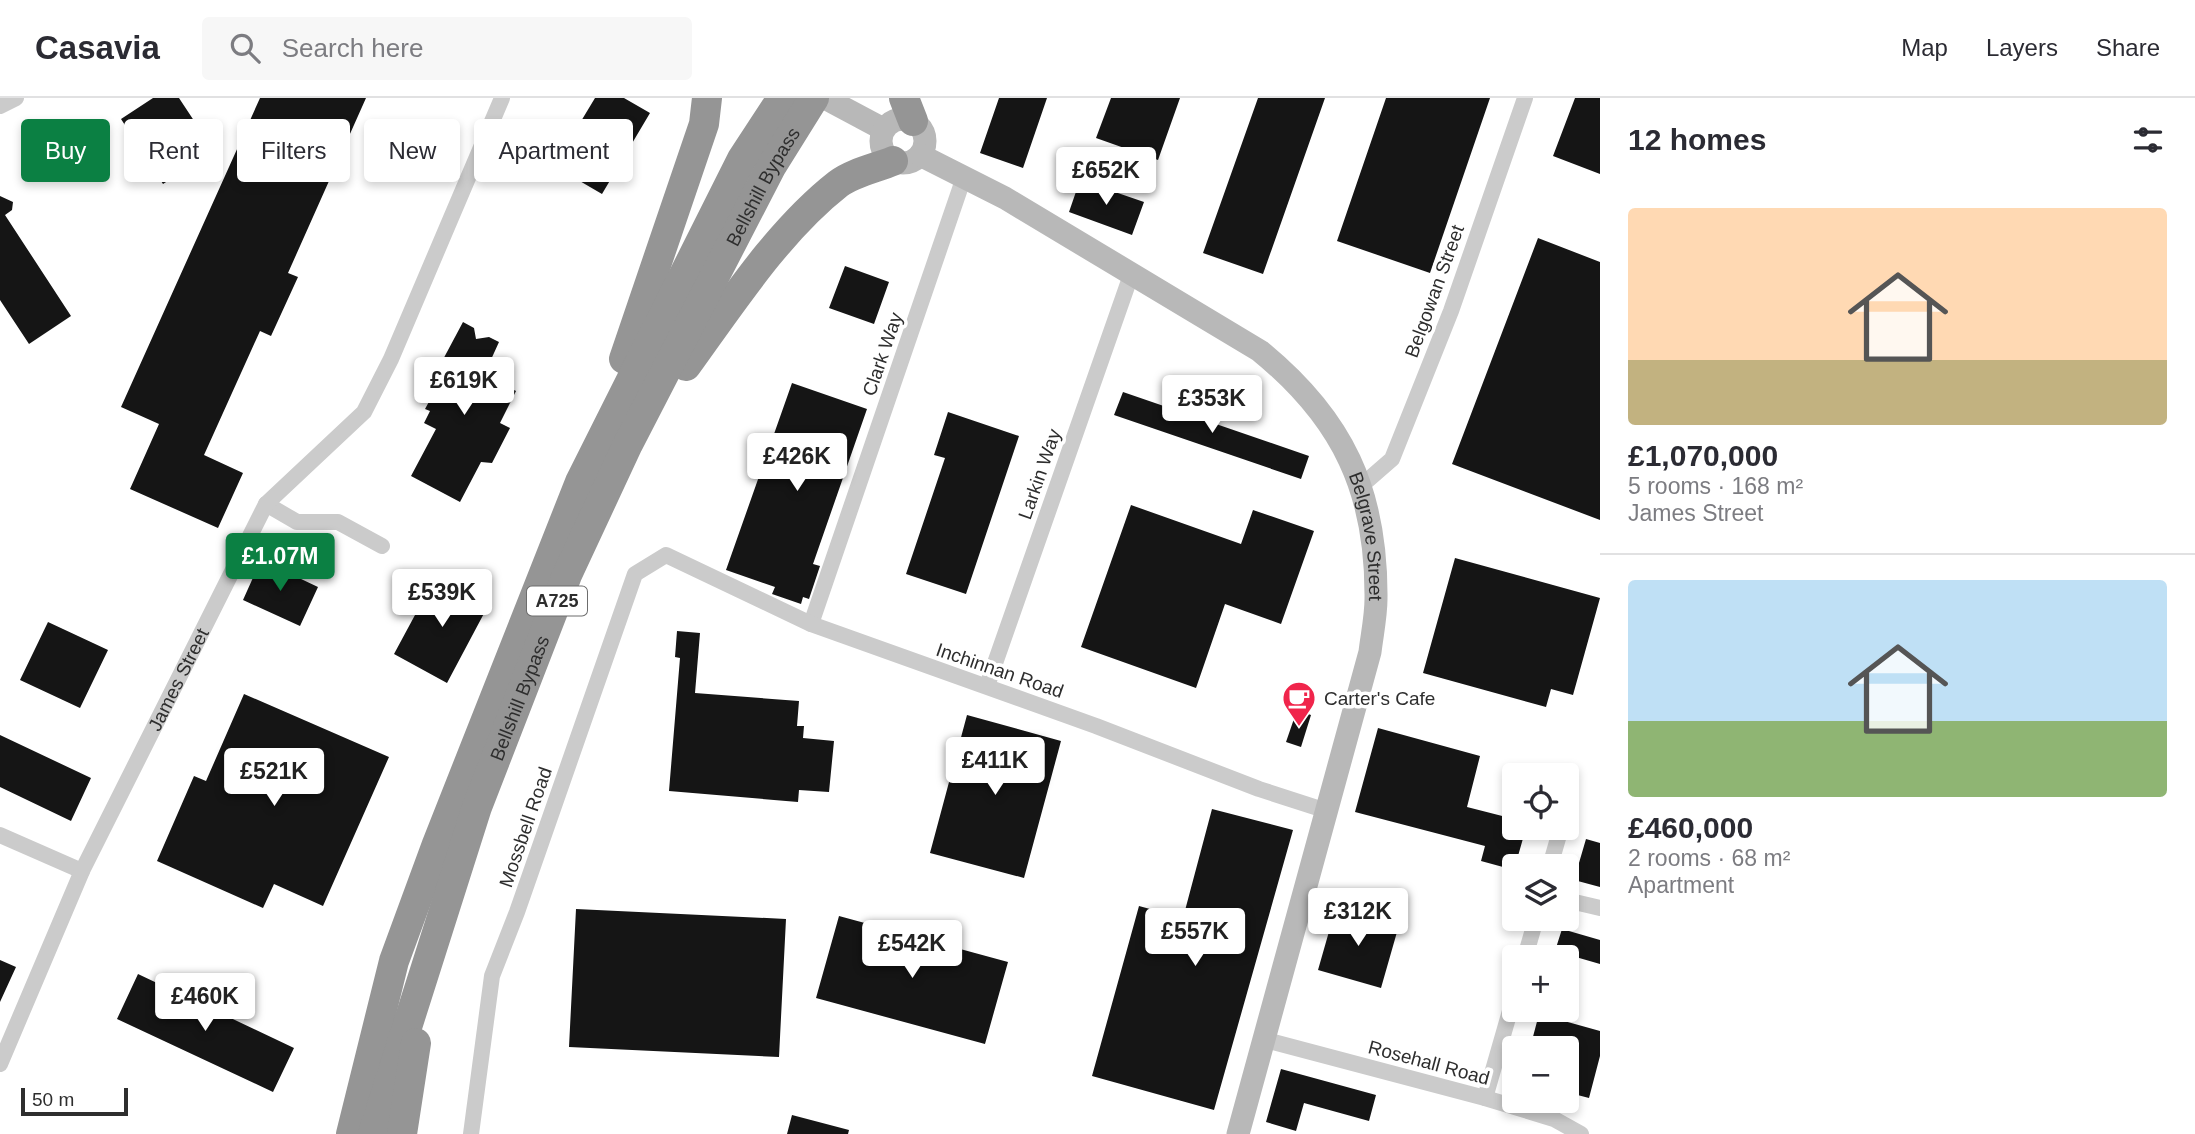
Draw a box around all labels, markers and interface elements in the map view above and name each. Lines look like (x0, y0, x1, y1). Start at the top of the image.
search box (202, 17, 692, 80)
text: Casavia (35, 29, 160, 66)
icon: search (226, 29, 264, 67)
text: Search here (282, 33, 423, 63)
text: Map (1901, 34, 1948, 61)
text: Layers (1986, 34, 2058, 61)
text: Share (2096, 34, 2160, 61)
chip: Buy (21, 119, 110, 182)
chip: Rent (124, 119, 223, 182)
chip: Filters (237, 119, 350, 182)
chip: New (364, 119, 460, 182)
chip: Apartment (474, 119, 633, 182)
icon: filters (2129, 121, 2167, 159)
text: 12 homes (1628, 123, 1766, 156)
street label: Bellshill Bypass (722, 124, 804, 250)
pin: £652K (1057, 148, 1155, 207)
text: £652K (1072, 157, 1140, 183)
street label: Belgowan Street (1401, 221, 1468, 360)
icon: home (1835, 254, 1961, 380)
street label: Clark Way (858, 309, 907, 399)
pin: £619K (415, 358, 513, 417)
text: £619K (430, 367, 498, 393)
pin: £353K (1163, 376, 1261, 435)
text: £353K (1178, 385, 1246, 411)
street label: Larkin Way (1014, 426, 1065, 522)
pin: £426K (748, 434, 846, 493)
text: £1,070,000 (1628, 439, 1778, 472)
text: £426K (763, 443, 831, 469)
street label: Belgrave Street (1345, 469, 1386, 602)
text: 5 rooms · 168 m² (1628, 473, 1803, 499)
text: James Street (1628, 500, 1764, 526)
pin: £1.07M (223, 533, 337, 593)
text: £1.07M (242, 543, 318, 569)
pin: £539K (393, 570, 491, 629)
text: £539K (408, 579, 476, 605)
road number: A725 (527, 587, 587, 616)
street label: James Street (144, 624, 213, 734)
icon: home (1835, 626, 1961, 752)
street label: Bellshill Bypass (486, 633, 553, 764)
street label: Inchinnan Road (933, 639, 1066, 702)
cafe icon: Carter's Cafe (1280, 679, 1318, 728)
place label: Carter's Cafe (1324, 688, 1435, 709)
pin: £411K (946, 738, 1044, 797)
text: £411K (962, 747, 1028, 773)
pin: £521K (225, 748, 323, 808)
text: £521K (240, 758, 308, 784)
map controls (1502, 763, 1579, 1113)
button: locate (1502, 763, 1579, 840)
street label: Mossbell Road (495, 764, 556, 890)
text: £460,000 (1628, 811, 1753, 844)
text: 2 rooms · 68 m² (1628, 845, 1790, 871)
button: layers (1502, 854, 1579, 931)
text: Apartment (1628, 872, 1734, 898)
pin: £312K (1309, 888, 1407, 948)
text: £312K (1324, 898, 1392, 924)
pin: £557K (1146, 908, 1244, 968)
text: £557K (1161, 918, 1229, 944)
pin: £542K (863, 920, 961, 980)
text: £542K (878, 930, 946, 956)
button: + (1502, 945, 1579, 1022)
pin: £460K (156, 974, 254, 1033)
text: £460K (171, 983, 239, 1009)
street label: Rosehall Road (1366, 1036, 1492, 1089)
button: − (1502, 1036, 1579, 1113)
scale bar (21, 1085, 128, 1117)
text: 50 m (32, 1089, 74, 1110)

